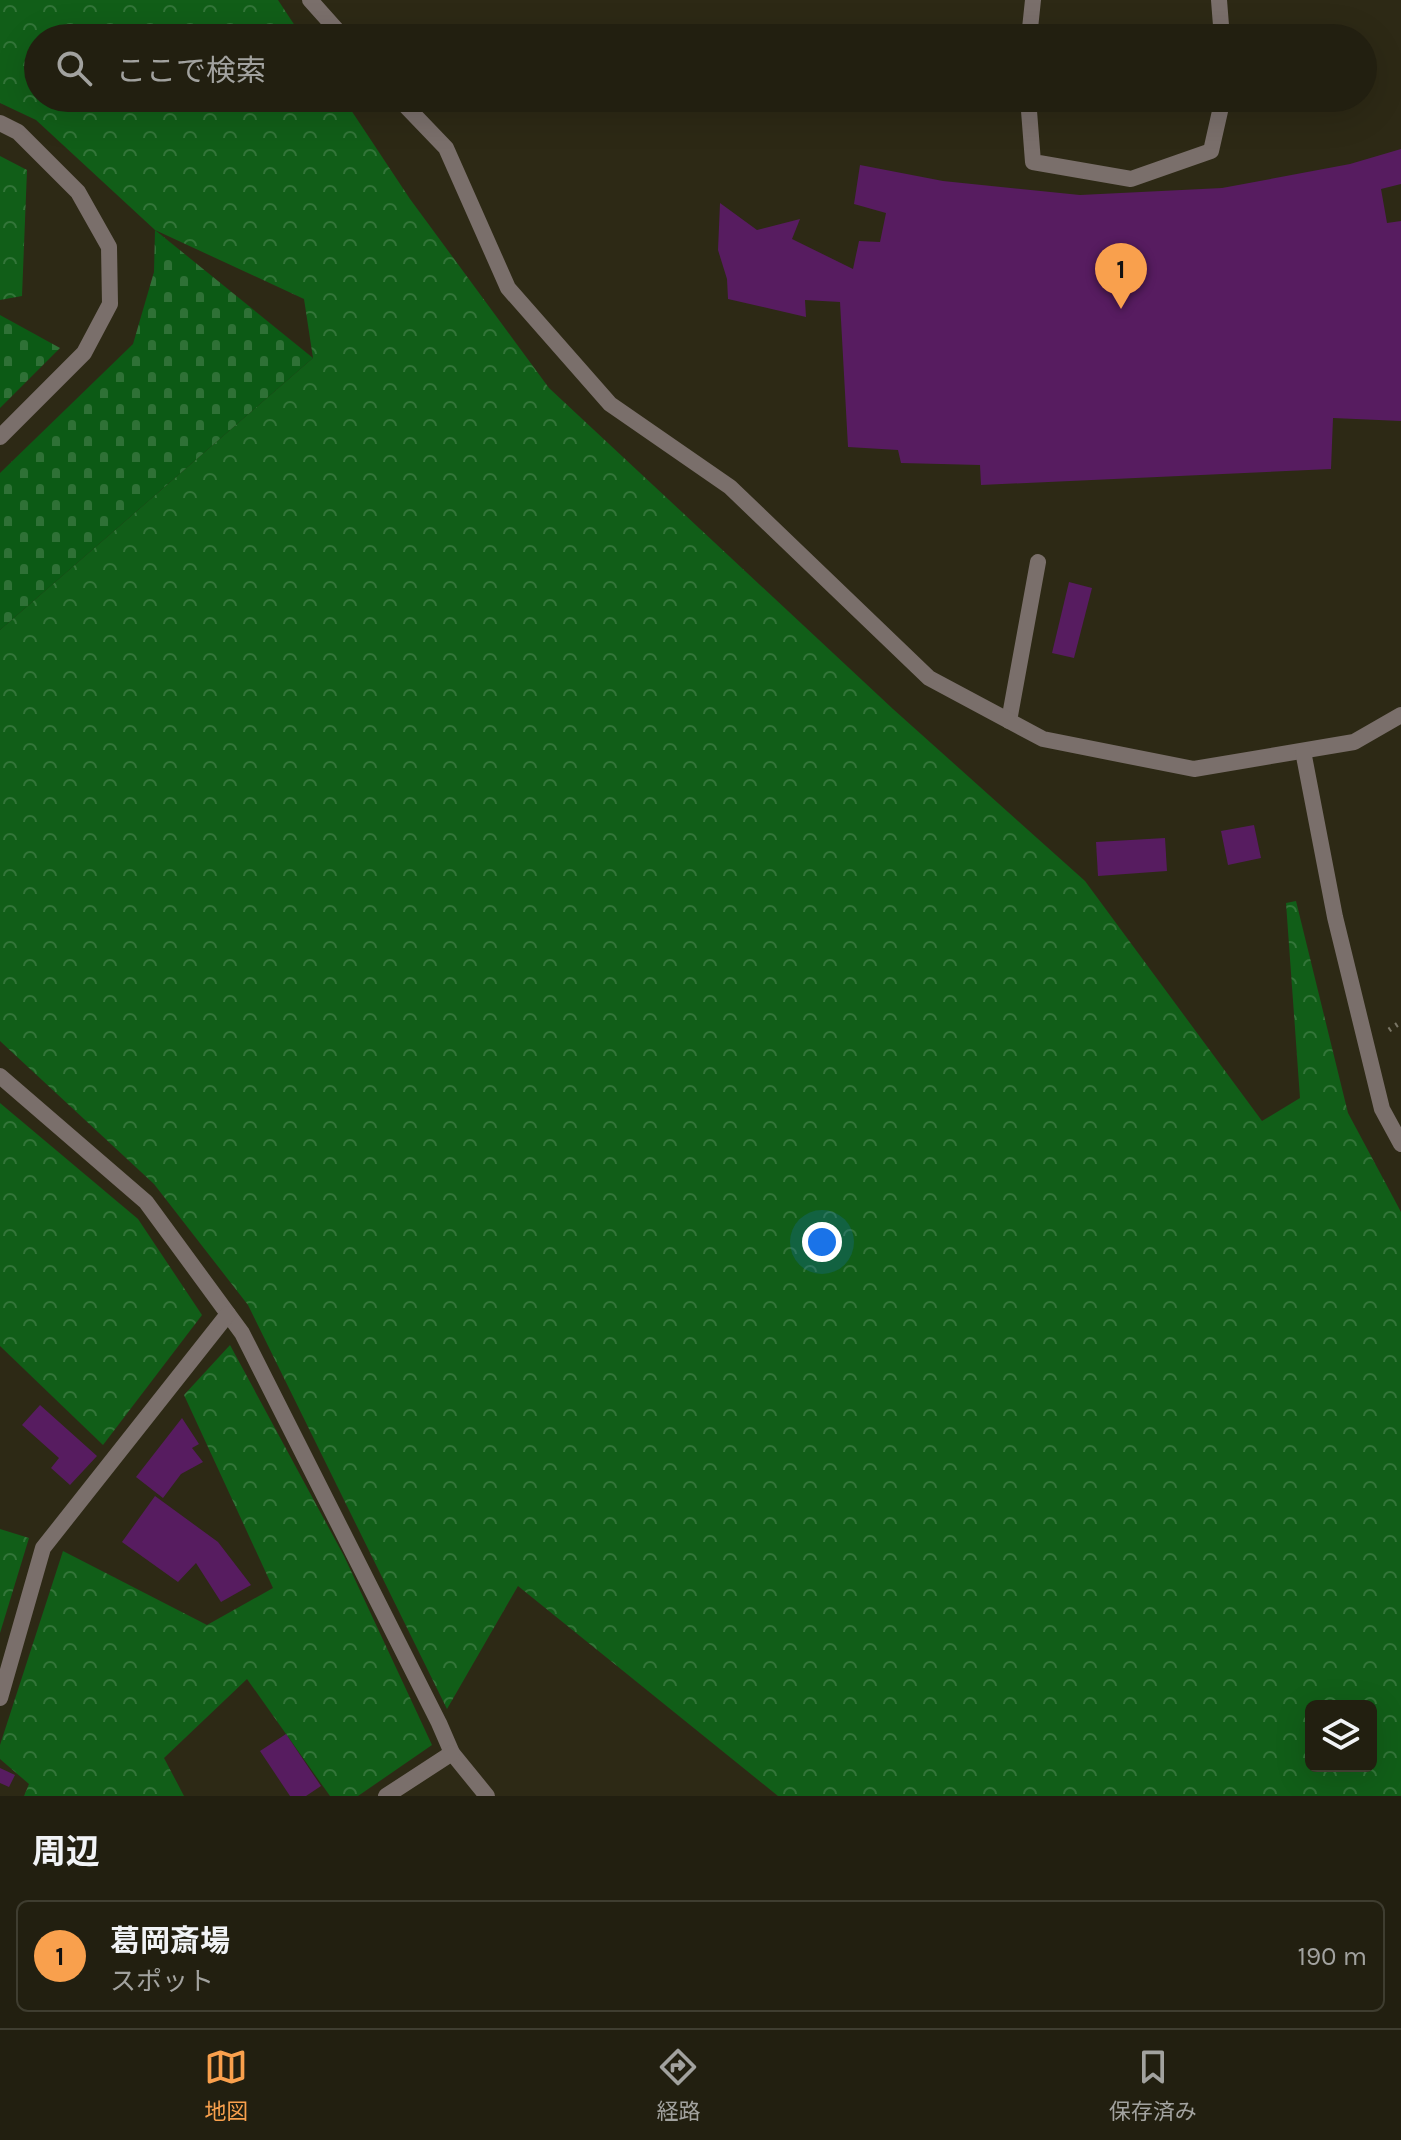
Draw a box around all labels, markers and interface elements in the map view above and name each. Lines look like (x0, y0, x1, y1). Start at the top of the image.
search box (24, 24, 1377, 112)
icon: search (52, 46, 96, 90)
text: ここで検索 (116, 53, 266, 89)
pin: 1 (1095, 243, 1147, 309)
your location (802, 1222, 842, 1262)
map controls (1305, 1700, 1377, 1772)
button: layers (1305, 1700, 1377, 1772)
text: 周辺 (32, 1832, 100, 1872)
text: 葛岡斎場 (110, 1923, 230, 1959)
text: 1 (55, 1941, 65, 1972)
text: 190 m (1297, 1941, 1367, 1972)
text: スポット (110, 1966, 214, 1997)
tab: 地図 (204, 2045, 248, 2125)
tab: 経路 (656, 2045, 701, 2125)
tab: 保存済み (1109, 2045, 1197, 2125)

